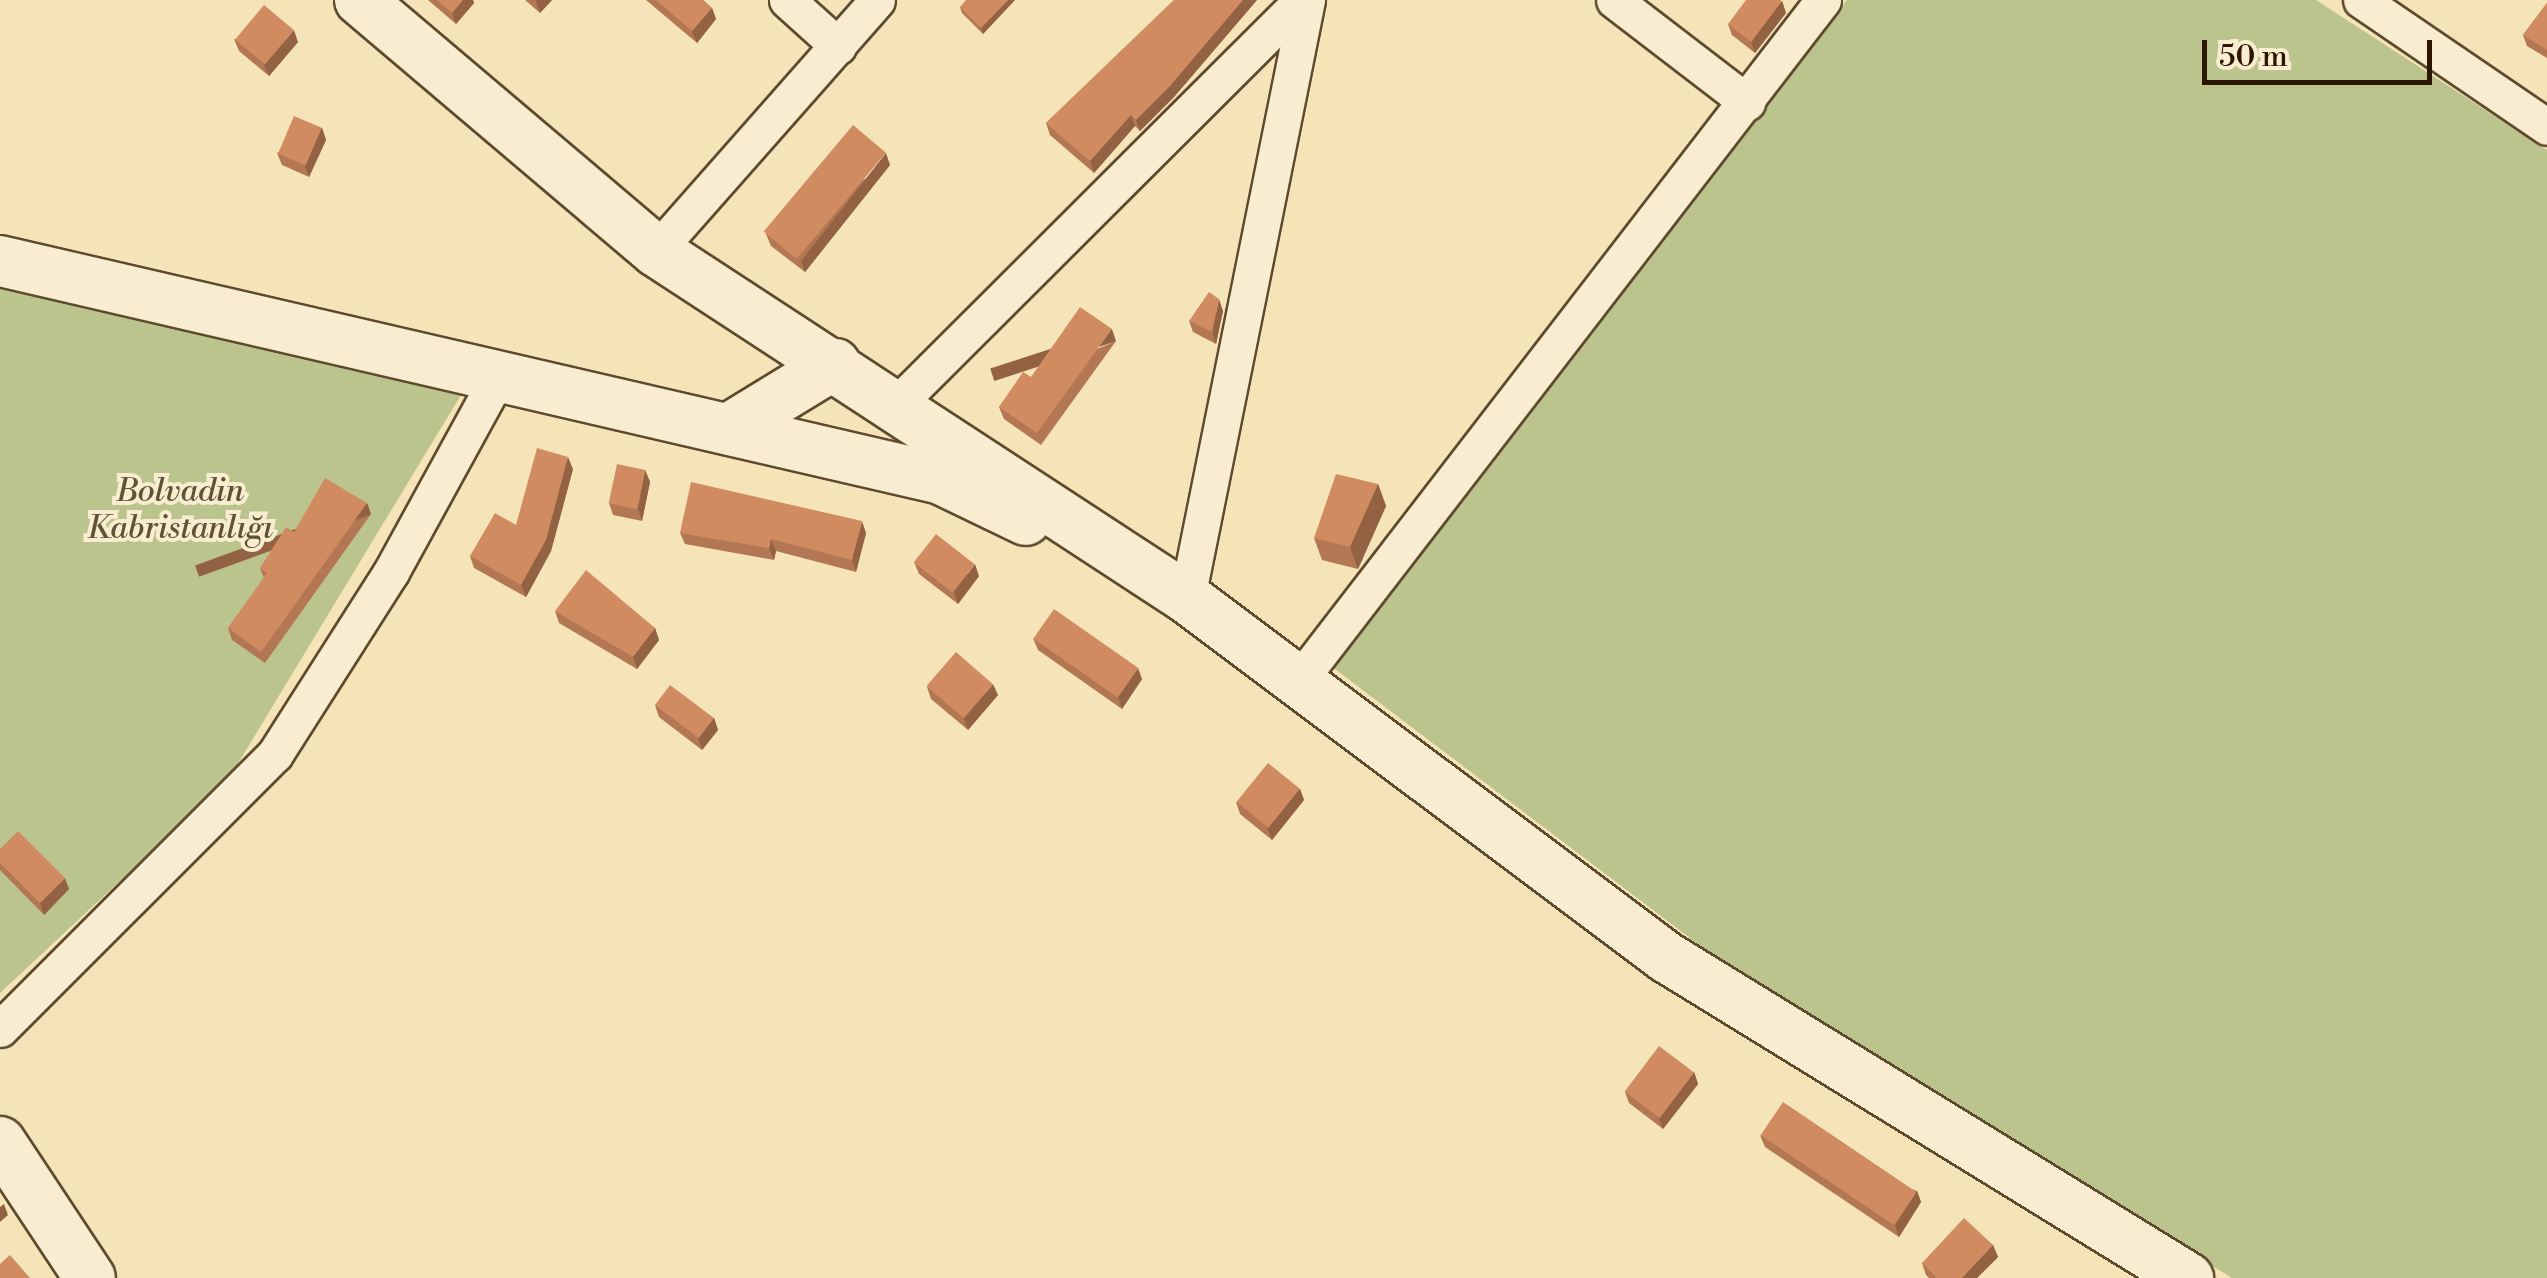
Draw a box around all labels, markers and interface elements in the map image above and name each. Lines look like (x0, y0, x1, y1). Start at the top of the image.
scale bar (2207, 20, 2437, 82)
text: 50 m (2219, 38, 2288, 76)
park label: Bolvadin Kabristanlığı (87, 473, 273, 548)

